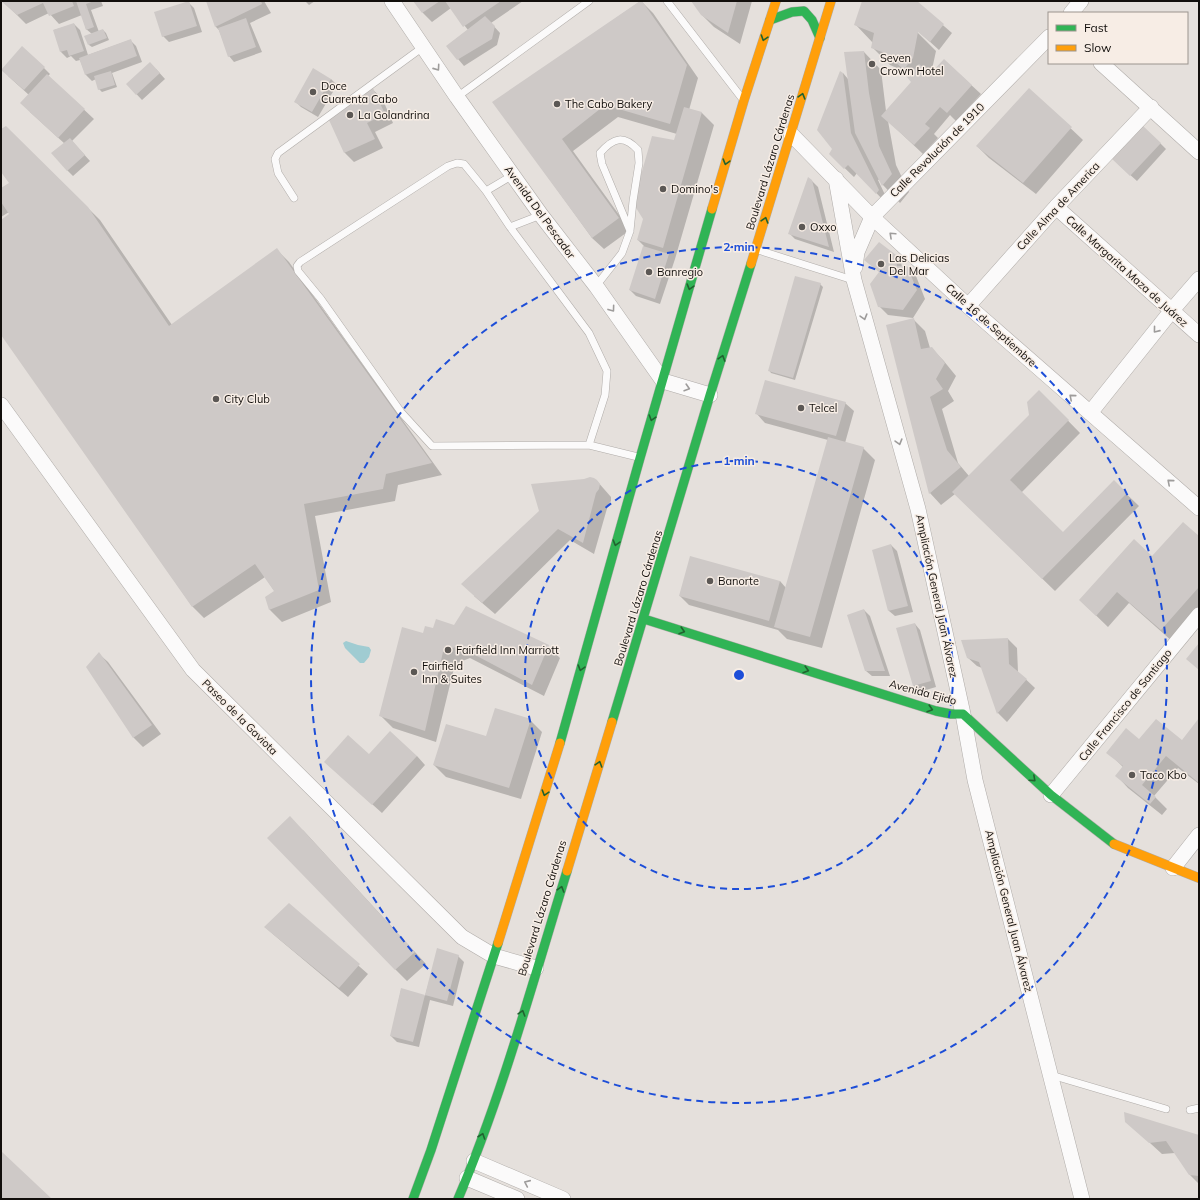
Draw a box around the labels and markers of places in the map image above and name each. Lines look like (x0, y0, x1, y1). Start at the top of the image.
place label: Seven Crown Hotel (880, 51, 944, 78)
marker: Seven Crown Hotel (867, 59, 877, 69)
place label: Doce Cuarenta Cabo (321, 79, 398, 106)
marker: Doce Cuarenta Cabo (308, 87, 318, 97)
place label: The Cabo Bakery (565, 97, 653, 111)
marker: The Cabo Bakery (552, 99, 562, 109)
place label: La Golandrina (358, 108, 430, 122)
marker: La Golandrina (345, 110, 355, 120)
place label: Domino's (671, 182, 718, 196)
marker: Domino's (658, 184, 668, 194)
place label: Oxxo (810, 220, 836, 234)
marker: Oxxo (797, 222, 807, 232)
place label: Las Delicias Del Mar (889, 251, 949, 278)
marker: Las Delicias Del Mar (876, 259, 886, 269)
place label: Banregio (657, 265, 703, 279)
marker: Banregio (644, 267, 654, 277)
place label: City Club (224, 392, 270, 406)
marker: City Club (211, 394, 221, 404)
place label: Telcel (809, 401, 837, 415)
marker: Telcel (796, 403, 806, 413)
place label: Banorte (718, 574, 759, 588)
marker: Banorte (705, 576, 715, 586)
place label: Fairfield Inn Marriott (456, 643, 559, 657)
marker: Fairfield Inn Marriott (443, 645, 453, 655)
place label: Fairfield Inn & Suites (422, 659, 482, 686)
marker: Fairfield Inn & Suites (409, 667, 419, 677)
centre of rings (732, 668, 746, 682)
place label: Taco Kbo (1140, 768, 1187, 782)
marker: Taco Kbo (1127, 770, 1137, 780)

